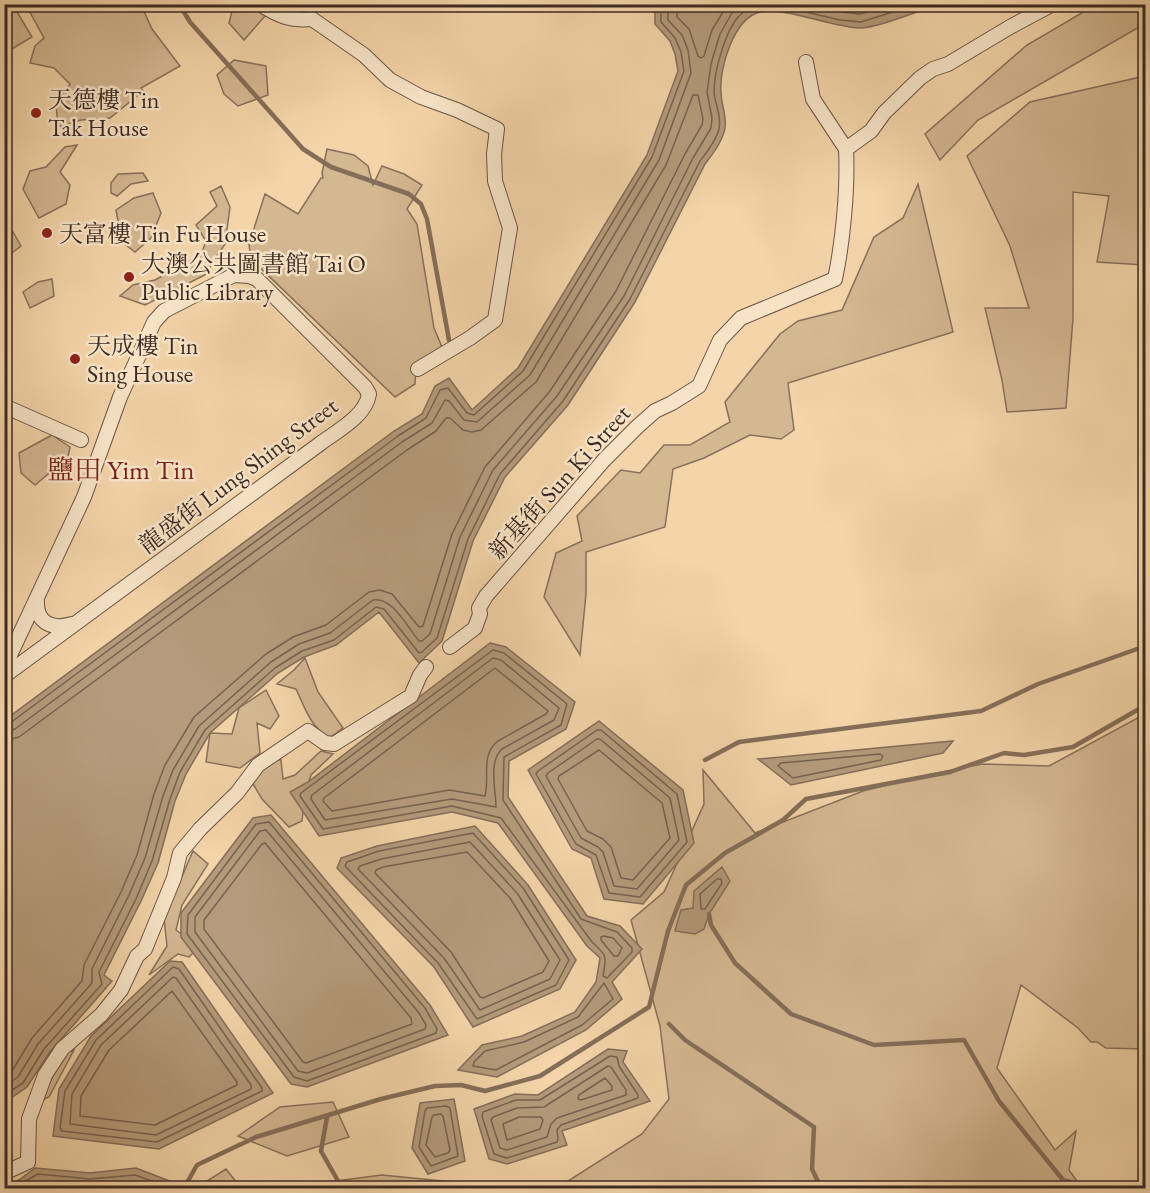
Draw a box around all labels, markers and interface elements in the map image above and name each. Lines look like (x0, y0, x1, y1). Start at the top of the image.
place label: 天德樓 Tin Tak House (48, 84, 160, 143)
marker: 天德樓 Tin Tak House (29, 106, 43, 120)
place label: 天富樓 Tin Fu House (59, 218, 266, 249)
marker: 天富樓 Tin Fu House (40, 226, 54, 240)
place label: 大澳公共圖書館 Tai O Public Library (141, 248, 366, 307)
marker: 大澳公共圖書館 Tai O Public Library (122, 270, 136, 284)
place label: 天成樓 Tin Sing House (87, 330, 199, 389)
marker: 天成樓 Tin Sing House (68, 352, 82, 366)
street label: 龍盛街 Lung Shing Street (132, 390, 344, 560)
street label: 新基街 Sun Ki Street (481, 398, 637, 566)
district label: 鹽田 Yim Tin (48, 452, 195, 487)

